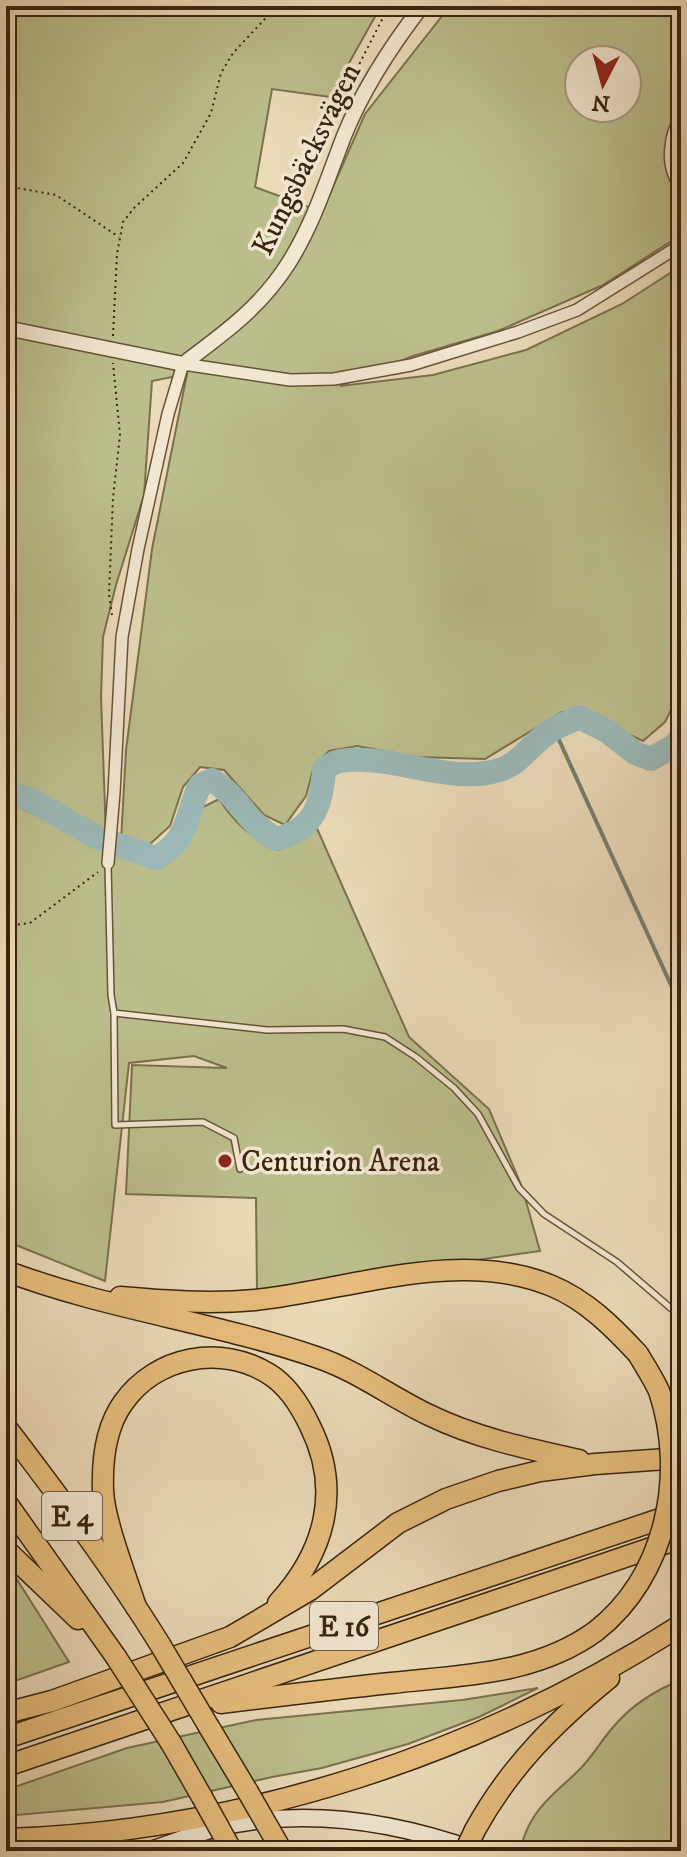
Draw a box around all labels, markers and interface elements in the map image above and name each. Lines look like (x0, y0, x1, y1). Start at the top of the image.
north arrow (563, 44, 643, 124)
street label: Kungsbäcksvägen (245, 57, 370, 262)
text: N (591, 88, 611, 117)
place label: Centurion Arena (241, 1144, 440, 1181)
marker: Centurion Arena (216, 1152, 234, 1170)
road number: E 4 (42, 1492, 102, 1540)
road number: E 16 (310, 1602, 378, 1650)

